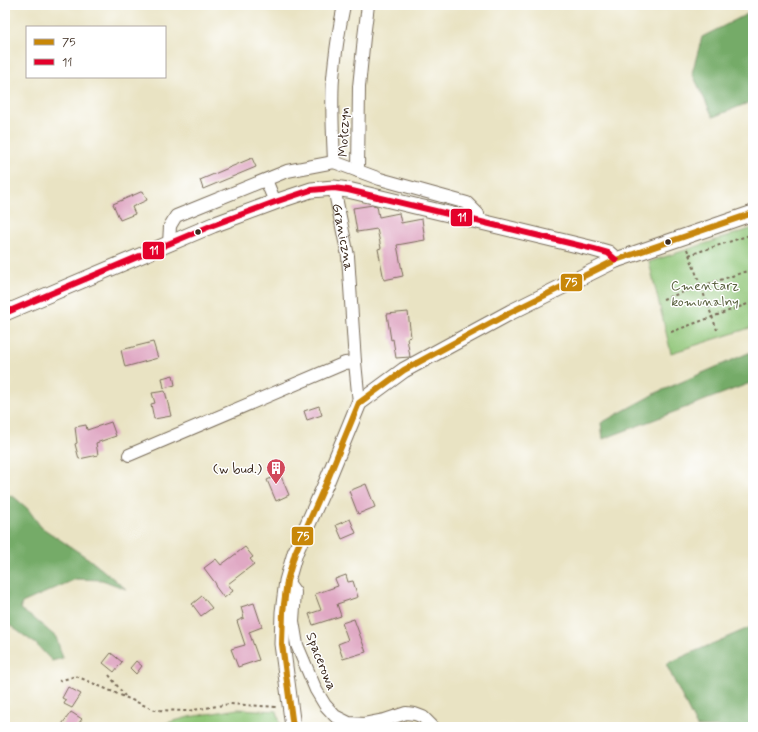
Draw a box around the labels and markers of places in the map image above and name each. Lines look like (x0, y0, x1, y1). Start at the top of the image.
unlabelled marker (193, 227, 203, 237)
unlabelled marker (663, 237, 673, 247)
building icon: (w bud.) (265, 457, 287, 485)
place label: (w bud.) (213, 460, 262, 478)

